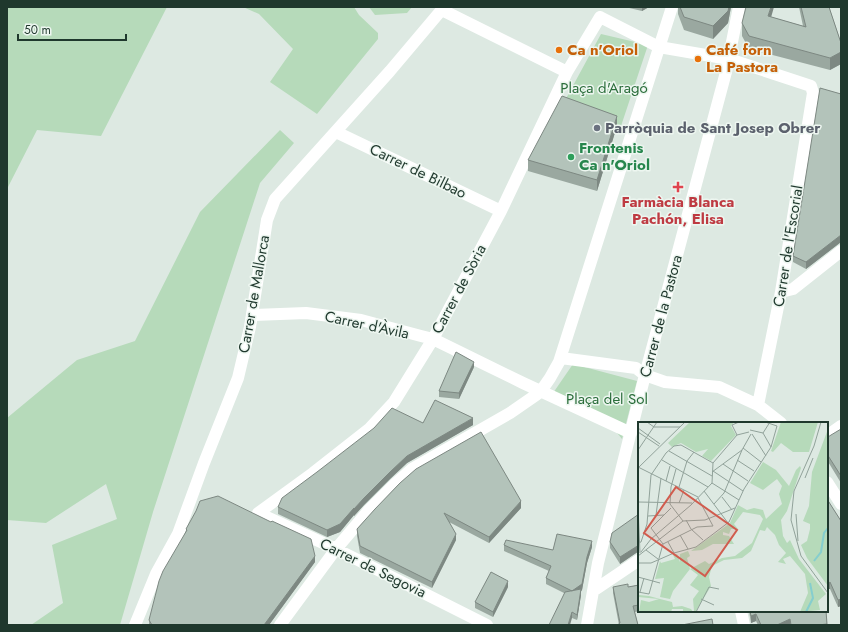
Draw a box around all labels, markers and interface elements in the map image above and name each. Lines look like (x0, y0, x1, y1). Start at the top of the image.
scale bar (18, 16, 126, 42)
text: 50 m (24, 21, 51, 39)
place label: Ca n'Oriol (567, 39, 638, 61)
place label: Café forn La Pastora (706, 39, 778, 78)
marker: Ca n'Oriol (554, 45, 564, 55)
marker: Café forn La Pastora (693, 54, 703, 64)
park label: Plaça d'Aragó (560, 77, 648, 99)
place label: Parròquia de Sant Josep Obrer (605, 117, 821, 139)
marker: Parròquia de Sant Josep Obrer (592, 123, 602, 133)
place label: Frontenis Ca n'Oriol (579, 137, 650, 176)
street label: Carrer de Bilbao (366, 138, 470, 204)
marker: Frontenis Ca n'Oriol (566, 152, 576, 162)
marker: Farmàcia Blanca Pachón, Elisa (673, 182, 683, 192)
street label: Carrer de l'Escorial (768, 184, 808, 308)
place label: Farmàcia Blanca Pachón, Elisa (622, 191, 734, 230)
street label: Carrer de Mallorca (233, 233, 275, 355)
street label: Carrer de Sòria (426, 240, 492, 338)
street label: Carrer de la Pastora (634, 252, 688, 380)
street label: Carrer d'Àvila (323, 305, 411, 345)
park label: Plaça del Sol (566, 388, 648, 410)
inset map (638, 422, 828, 612)
street label: Carrer de Segovia (316, 533, 430, 603)

